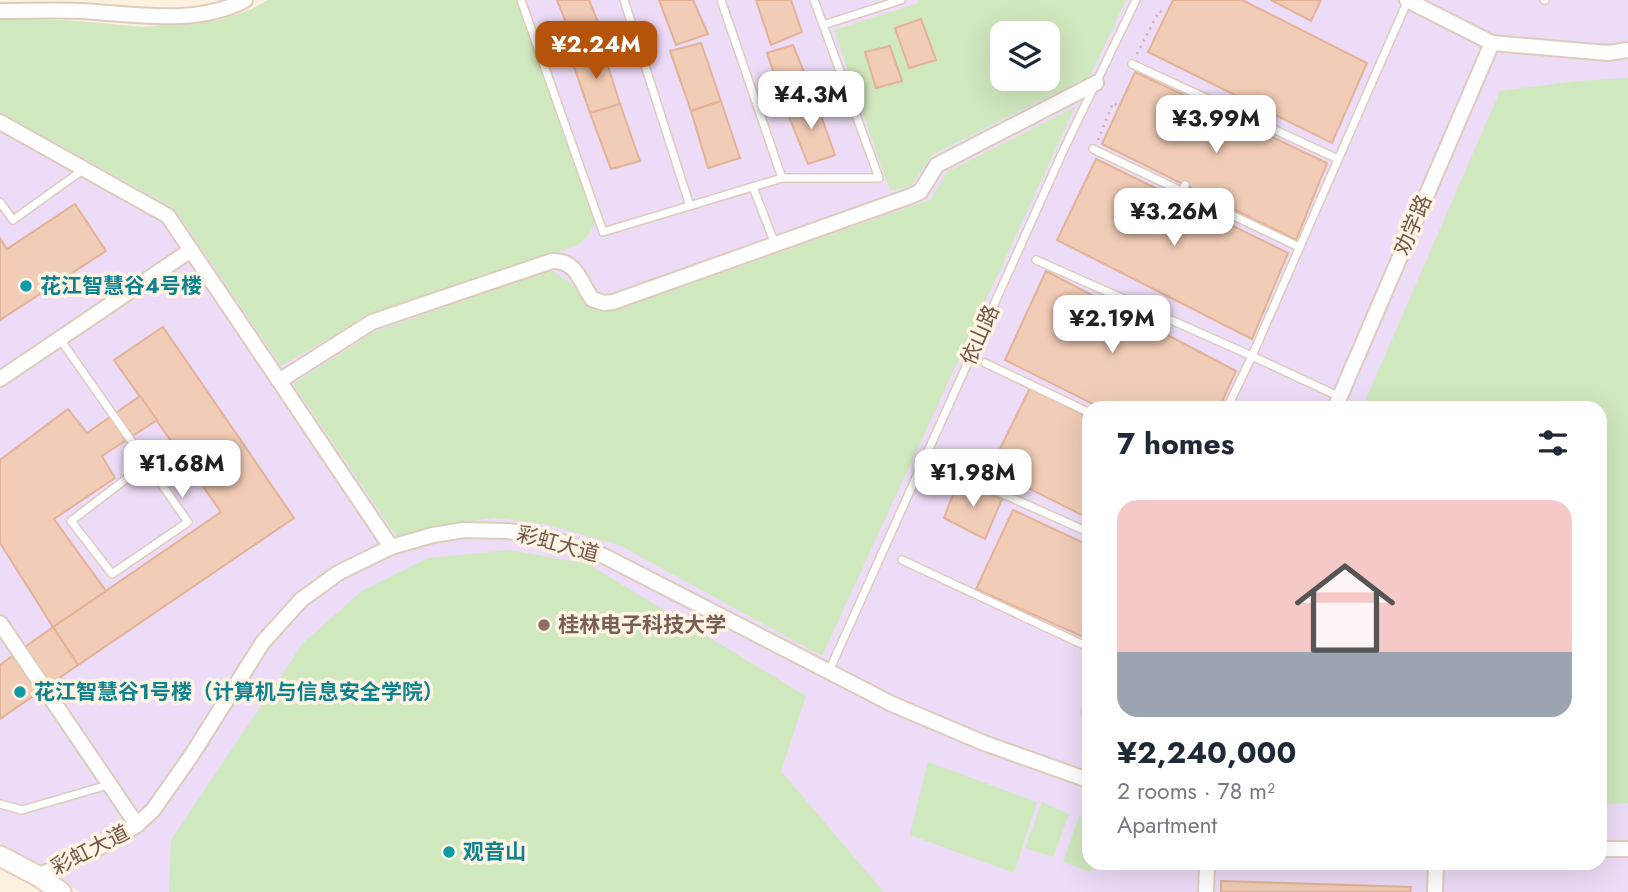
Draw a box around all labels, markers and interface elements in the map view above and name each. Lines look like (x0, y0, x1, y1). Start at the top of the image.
map controls (990, 21, 1060, 91)
button: layers (990, 21, 1060, 91)
pin: ¥2.24M (539, 22, 653, 81)
text: ¥2.24M (551, 27, 641, 61)
pin: ¥4.3M (762, 72, 860, 131)
text: ¥4.3M (774, 77, 848, 111)
pin: ¥3.99M (1159, 96, 1273, 155)
text: ¥3.99M (1172, 101, 1260, 135)
pin: ¥3.26M (1117, 188, 1231, 248)
street label: 劝学路 (1387, 190, 1439, 260)
text: ¥3.26M (1130, 194, 1218, 228)
place label: 花江智慧谷4号楼 (40, 271, 202, 301)
marker: 花江智慧谷4号楼 (18, 278, 34, 294)
pin: ¥2.19M (1055, 296, 1169, 355)
street label: 依山路 (953, 300, 1007, 370)
text: ¥2.19M (1069, 301, 1155, 335)
text: 7 homes (1117, 422, 1234, 465)
icon: filters (1534, 424, 1572, 462)
pin: ¥1.68M (125, 440, 239, 500)
text: ¥1.68M (140, 446, 224, 480)
pin: ¥1.98M (916, 449, 1030, 509)
text: ¥1.98M (931, 455, 1015, 489)
street label: 彩虹大道 (514, 519, 602, 569)
icon: home (1282, 545, 1408, 671)
place label: 桂林电子科技大学 (558, 610, 726, 640)
marker: 桂林电子科技大学 (536, 617, 552, 633)
place label: 花江智慧谷1号楼（计算机与信息安全学院） (34, 677, 444, 707)
marker: 花江智慧谷1号楼（计算机与信息安全学院） (12, 684, 28, 700)
text: ¥2,240,000 (1117, 731, 1296, 774)
text: 2 rooms · 78 m² (1117, 774, 1275, 808)
text: Apartment (1117, 808, 1217, 842)
street label: 彩虹大道 (46, 818, 134, 882)
place label: 观音山 (463, 837, 526, 867)
marker: 观音山 (441, 844, 457, 860)

